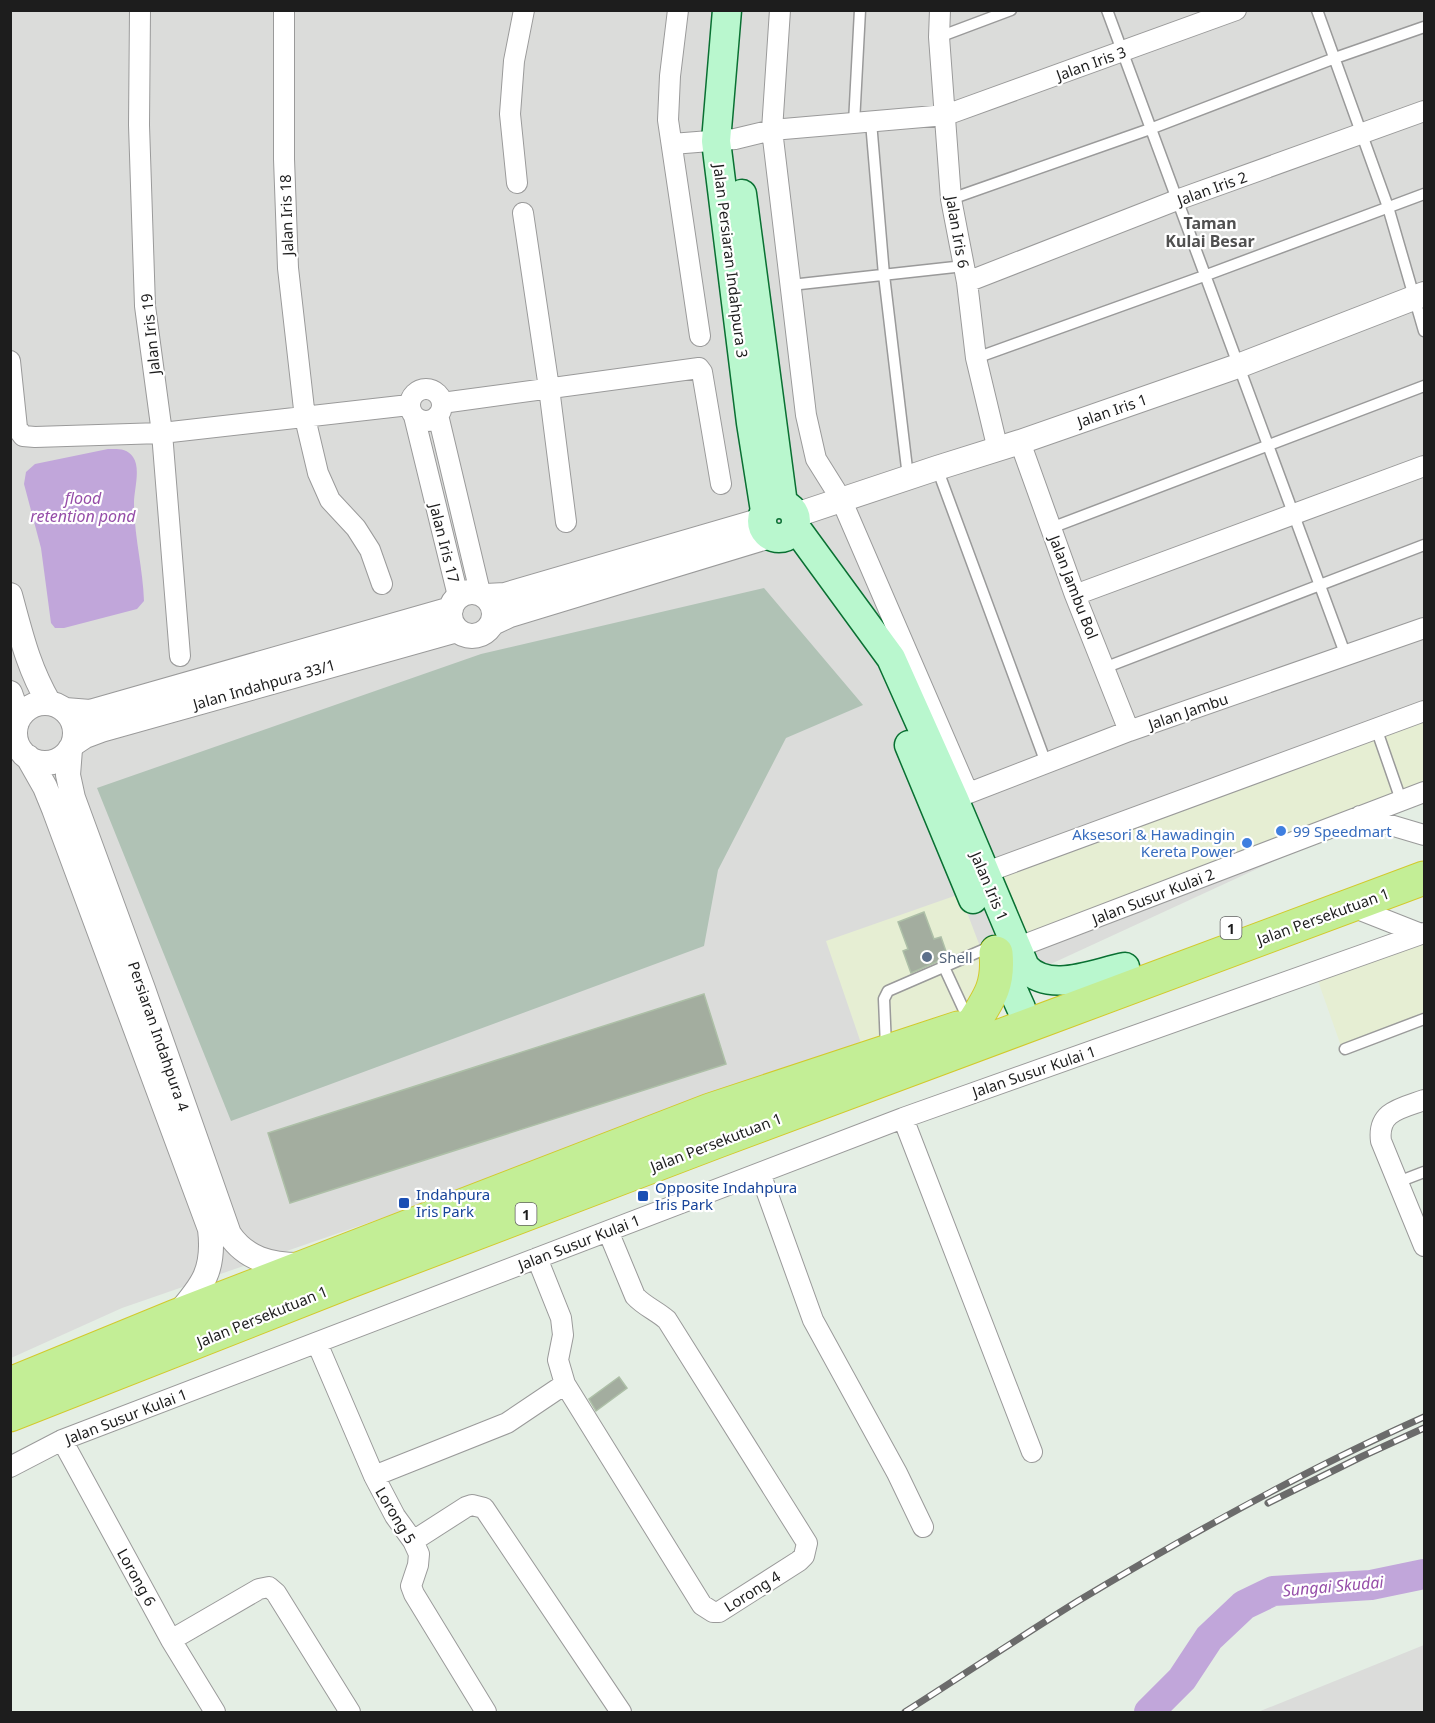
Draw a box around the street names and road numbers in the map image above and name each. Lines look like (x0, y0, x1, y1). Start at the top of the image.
street label: Jalan Iris 3 (1052, 41, 1129, 86)
street label: Jalan Persiaran Indahpura 3 (709, 161, 753, 359)
street label: Jalan Iris 2 (1173, 166, 1250, 211)
street label: Jalan Iris 18 (275, 174, 297, 258)
street label: Jalan Iris 6 (941, 192, 974, 270)
street label: Jalan Iris 19 (136, 292, 164, 377)
street label: Jalan Iris 1 (1072, 389, 1150, 432)
street label: Jalan Iris 17 (425, 499, 465, 585)
street label: Jalan Jambu Bol (1044, 530, 1103, 642)
street label: Jalan Indahpura 33/1 (189, 654, 338, 714)
street label: Jalan Jambu (1144, 688, 1230, 735)
street label: Jalan Iris 1 (966, 847, 1013, 923)
street label: Jalan Susur Kulai 2 (1087, 864, 1217, 929)
street label: Jalan Persekutuan 1 (1252, 883, 1392, 950)
road number: 1 (1220, 917, 1242, 939)
street label: Persiaran Indahpura 4 (124, 958, 194, 1114)
street label: Jalan Susur Kulai 1 (968, 1041, 1098, 1102)
street label: Jalan Persekutuan 1 (645, 1108, 785, 1177)
road number: 1 (516, 1203, 536, 1225)
street label: Jalan Susur Kulai 1 (513, 1210, 643, 1275)
street label: Jalan Persekutuan 1 (192, 1281, 330, 1352)
street label: Jalan Susur Kulai 1 (60, 1384, 190, 1449)
street label: Lorong 5 (371, 1483, 421, 1547)
street label: Lorong 6 (113, 1545, 161, 1609)
street label: Lorong 4 (720, 1566, 784, 1616)

